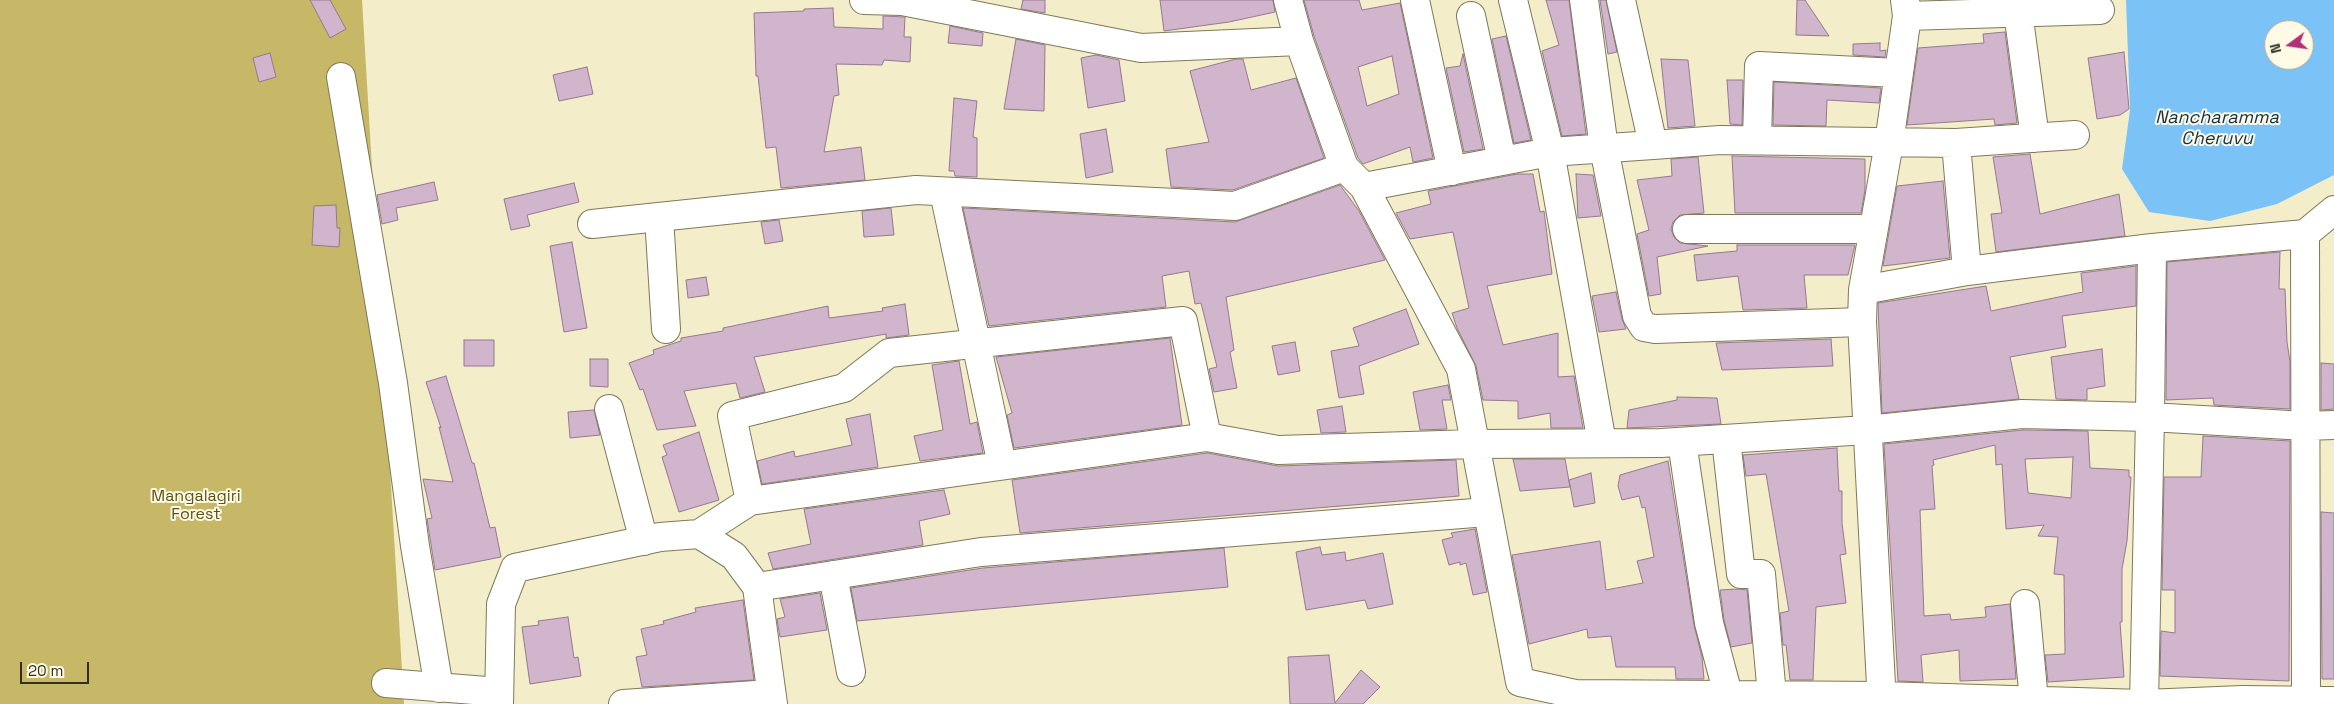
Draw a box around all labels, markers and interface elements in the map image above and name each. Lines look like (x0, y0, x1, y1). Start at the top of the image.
north arrow (2264, 20, 2314, 70)
text: N (2266, 42, 2285, 55)
water label: Nancharamma Cheruvu (2155, 107, 2279, 150)
park label: Mangalagiri Forest (151, 487, 241, 525)
scale bar (22, 652, 91, 684)
text: 20 m (28, 661, 63, 680)

